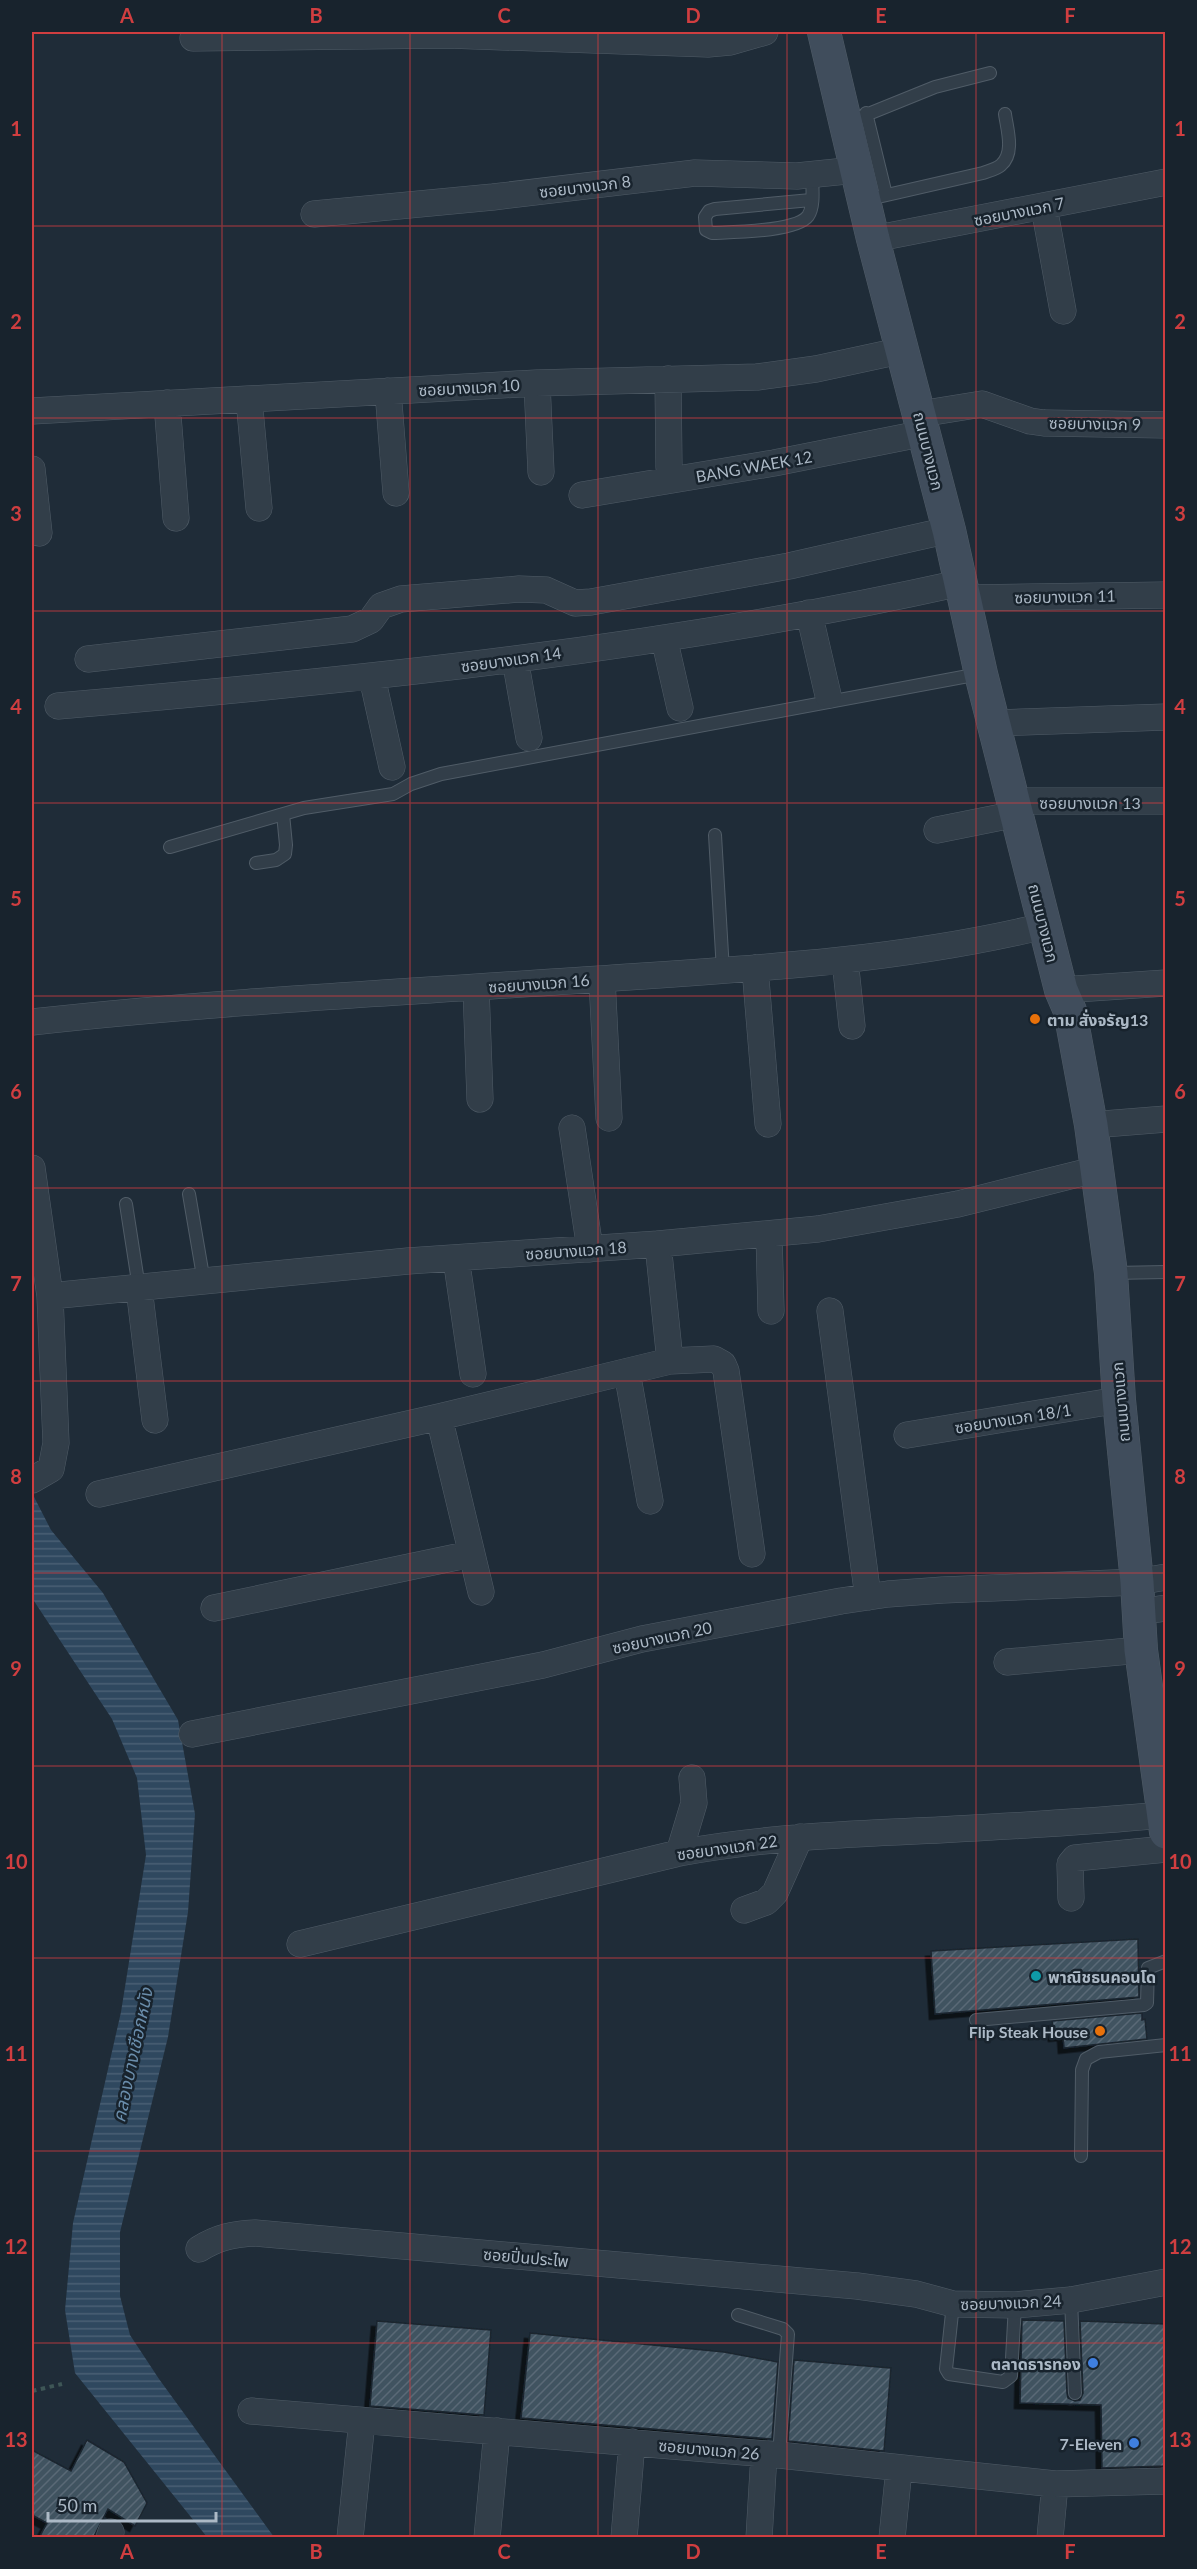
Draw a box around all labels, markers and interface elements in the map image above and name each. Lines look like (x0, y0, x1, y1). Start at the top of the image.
text: A (119, 3, 134, 27)
text: B (309, 3, 323, 27)
text: C (497, 3, 511, 27)
text: D (685, 3, 701, 27)
text: E (875, 3, 887, 27)
text: F (1064, 3, 1076, 27)
text: 1 (10, 116, 22, 140)
text: 1 (1174, 116, 1186, 140)
street label: ซอยบางแวก 8 (538, 171, 632, 201)
street label: ซอยบางแวก 7 (972, 193, 1066, 229)
text: 2 (10, 309, 22, 333)
text: 2 (1174, 309, 1186, 333)
street label: ซอยบางแวก 10 (418, 375, 520, 399)
street label: ถนนบางแวก (910, 410, 948, 492)
street label: ซอยบางแวก 9 (1049, 413, 1141, 433)
street label: BANG WAEK 12 (694, 446, 814, 486)
text: 3 (10, 501, 22, 525)
text: 3 (1174, 501, 1186, 525)
street label: ซอยบางแวก 11 (1014, 586, 1116, 606)
street label: ซอยบางแวก 14 (459, 643, 563, 675)
text: 4 (10, 694, 22, 718)
text: 4 (1174, 694, 1186, 718)
street label: ซอยบางแวก 13 (1039, 793, 1141, 812)
street label: ถนนบางแวก (1025, 882, 1063, 964)
text: 5 (10, 886, 22, 910)
text: 5 (1174, 886, 1186, 910)
street label: ซอยบางแวก 16 (488, 970, 590, 996)
place label: ตาม สั่งจรัญ13 (1047, 1009, 1148, 1029)
marker: ตาม สั่งจรัญ13 (1028, 1012, 1042, 1026)
text: 6 (10, 1079, 22, 1103)
text: 6 (1174, 1079, 1186, 1103)
street label: ซอยบางแวก 18 (525, 1237, 627, 1263)
text: 7 (10, 1271, 22, 1295)
text: 7 (1174, 1271, 1186, 1295)
street label: ถนนบางแวก (1107, 1361, 1133, 1443)
street label: ซอยบางแวก 18/1 (953, 1399, 1073, 1437)
text: 8 (10, 1464, 22, 1488)
text: 8 (1174, 1464, 1186, 1488)
street label: ซอยบางแวก 20 (610, 1617, 714, 1657)
text: 9 (10, 1656, 22, 1680)
text: 9 (1174, 1656, 1186, 1680)
street label: ซอยบางแวก 22 (675, 1831, 779, 1863)
text: 10 (4, 1849, 28, 1873)
text: 10 (1168, 1849, 1192, 1873)
place label: พาณิชธนคอนโด (1048, 1967, 1156, 1986)
marker: พาณิชธนคอนโด (1029, 1969, 1043, 1983)
water label: คลองบางเชือกหนัง (107, 1985, 157, 2124)
place label: Flip Steak House (969, 2022, 1088, 2041)
marker: Flip Steak House (1093, 2024, 1107, 2038)
text: 11 (4, 2041, 28, 2065)
text: 11 (1168, 2041, 1192, 2065)
text: 12 (4, 2234, 28, 2258)
text: 12 (1168, 2234, 1192, 2258)
street label: ซอยปิ่นประไพ (483, 2244, 569, 2270)
street label: ซอยบางแวก 24 (960, 2291, 1062, 2313)
place label: ตลาดธารทอง (991, 2354, 1081, 2373)
marker: ตลาดธารทอง (1086, 2356, 1100, 2370)
text: 13 (4, 2427, 28, 2451)
text: 13 (1168, 2427, 1192, 2451)
place label: 7-Eleven (1060, 2434, 1122, 2453)
street label: ซอยบางแวก 26 (658, 2435, 760, 2463)
marker: 7-Eleven (1127, 2436, 1141, 2450)
scale bar (48, 2485, 216, 2523)
text: 50 m (57, 2494, 97, 2516)
text: A (119, 2539, 134, 2563)
text: B (309, 2539, 323, 2563)
text: C (497, 2539, 511, 2563)
text: D (685, 2539, 701, 2563)
text: E (875, 2539, 887, 2563)
text: F (1064, 2539, 1076, 2563)

